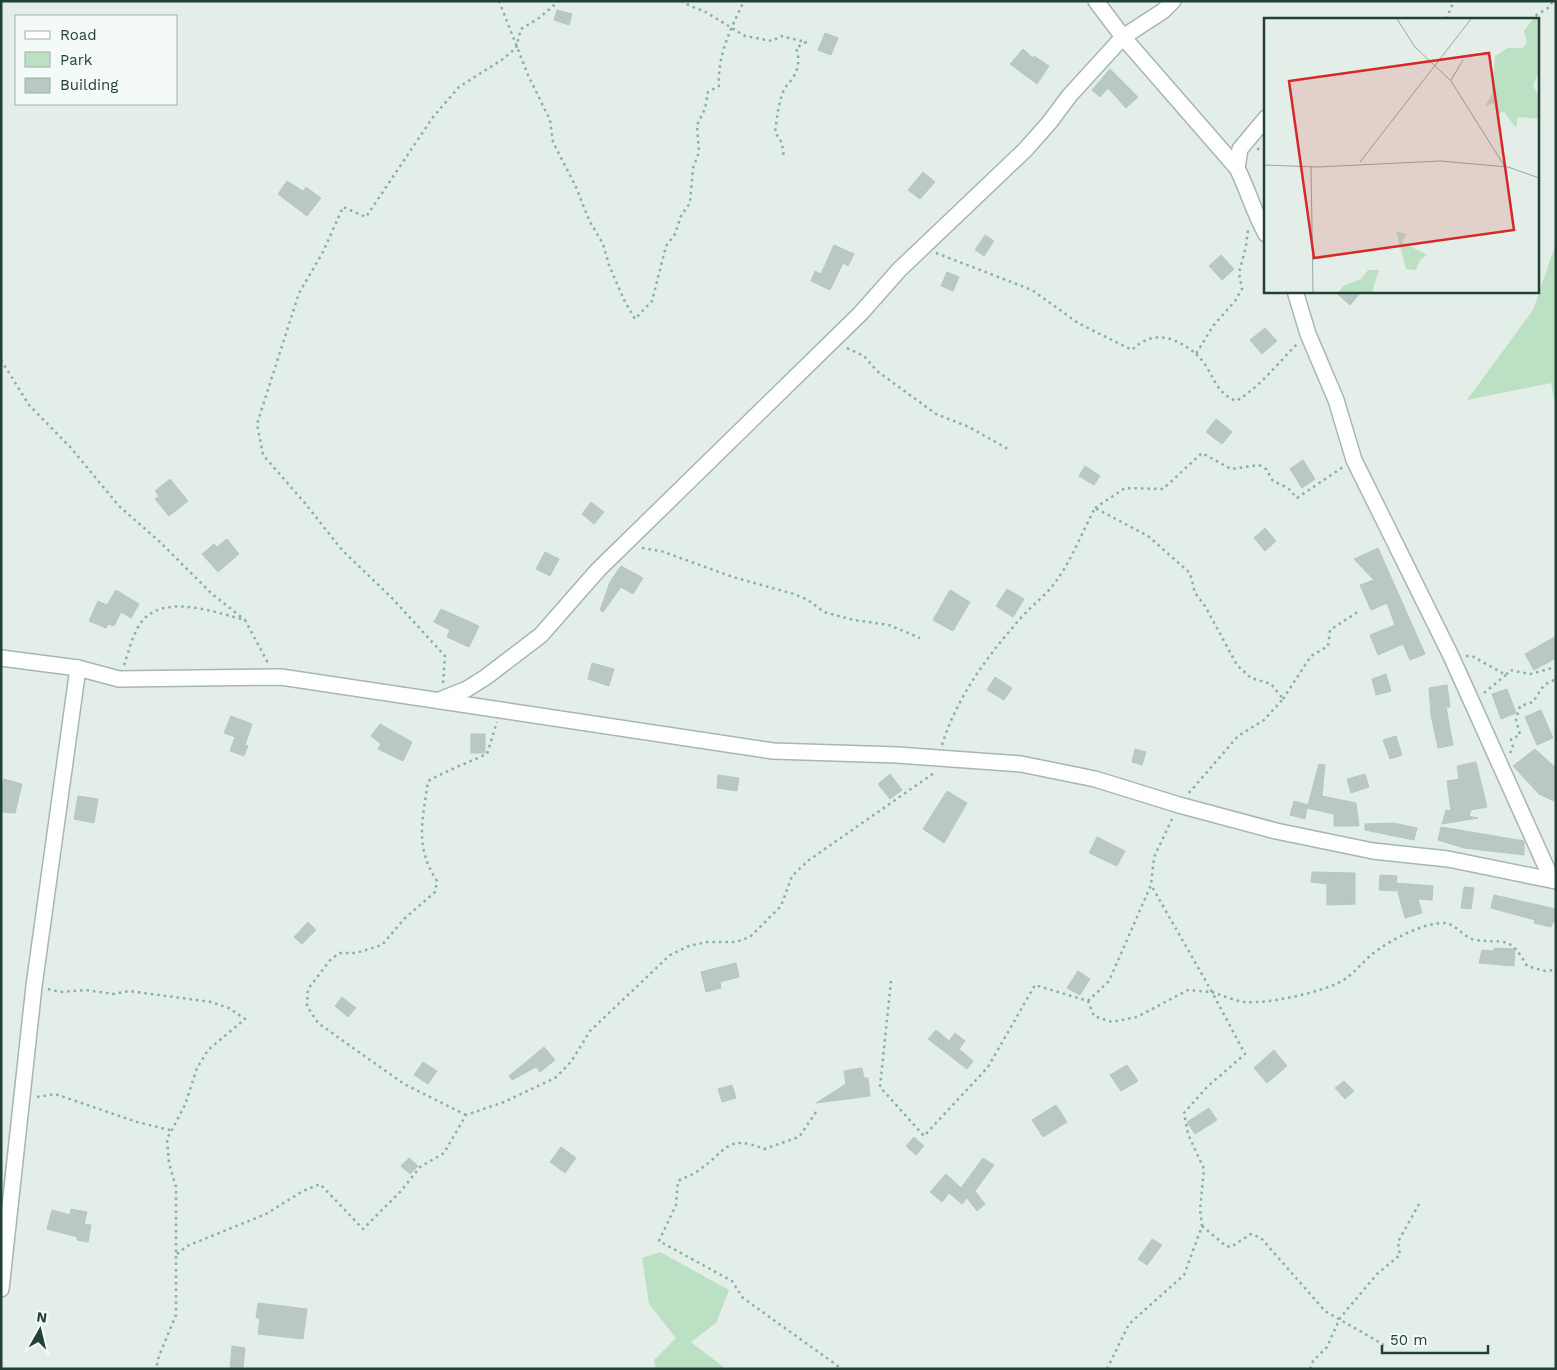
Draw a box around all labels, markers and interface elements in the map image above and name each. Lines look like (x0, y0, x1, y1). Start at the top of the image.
legend (15, 15, 178, 105)
inset map (1264, 18, 1540, 292)
text: Road (60, 26, 97, 44)
text: Park (60, 51, 93, 69)
text: Building (60, 76, 118, 94)
north arrow (15, 1305, 65, 1355)
text: N (36, 1308, 48, 1326)
scale bar (1382, 1322, 1488, 1354)
text: 50 m (1390, 1331, 1427, 1349)

